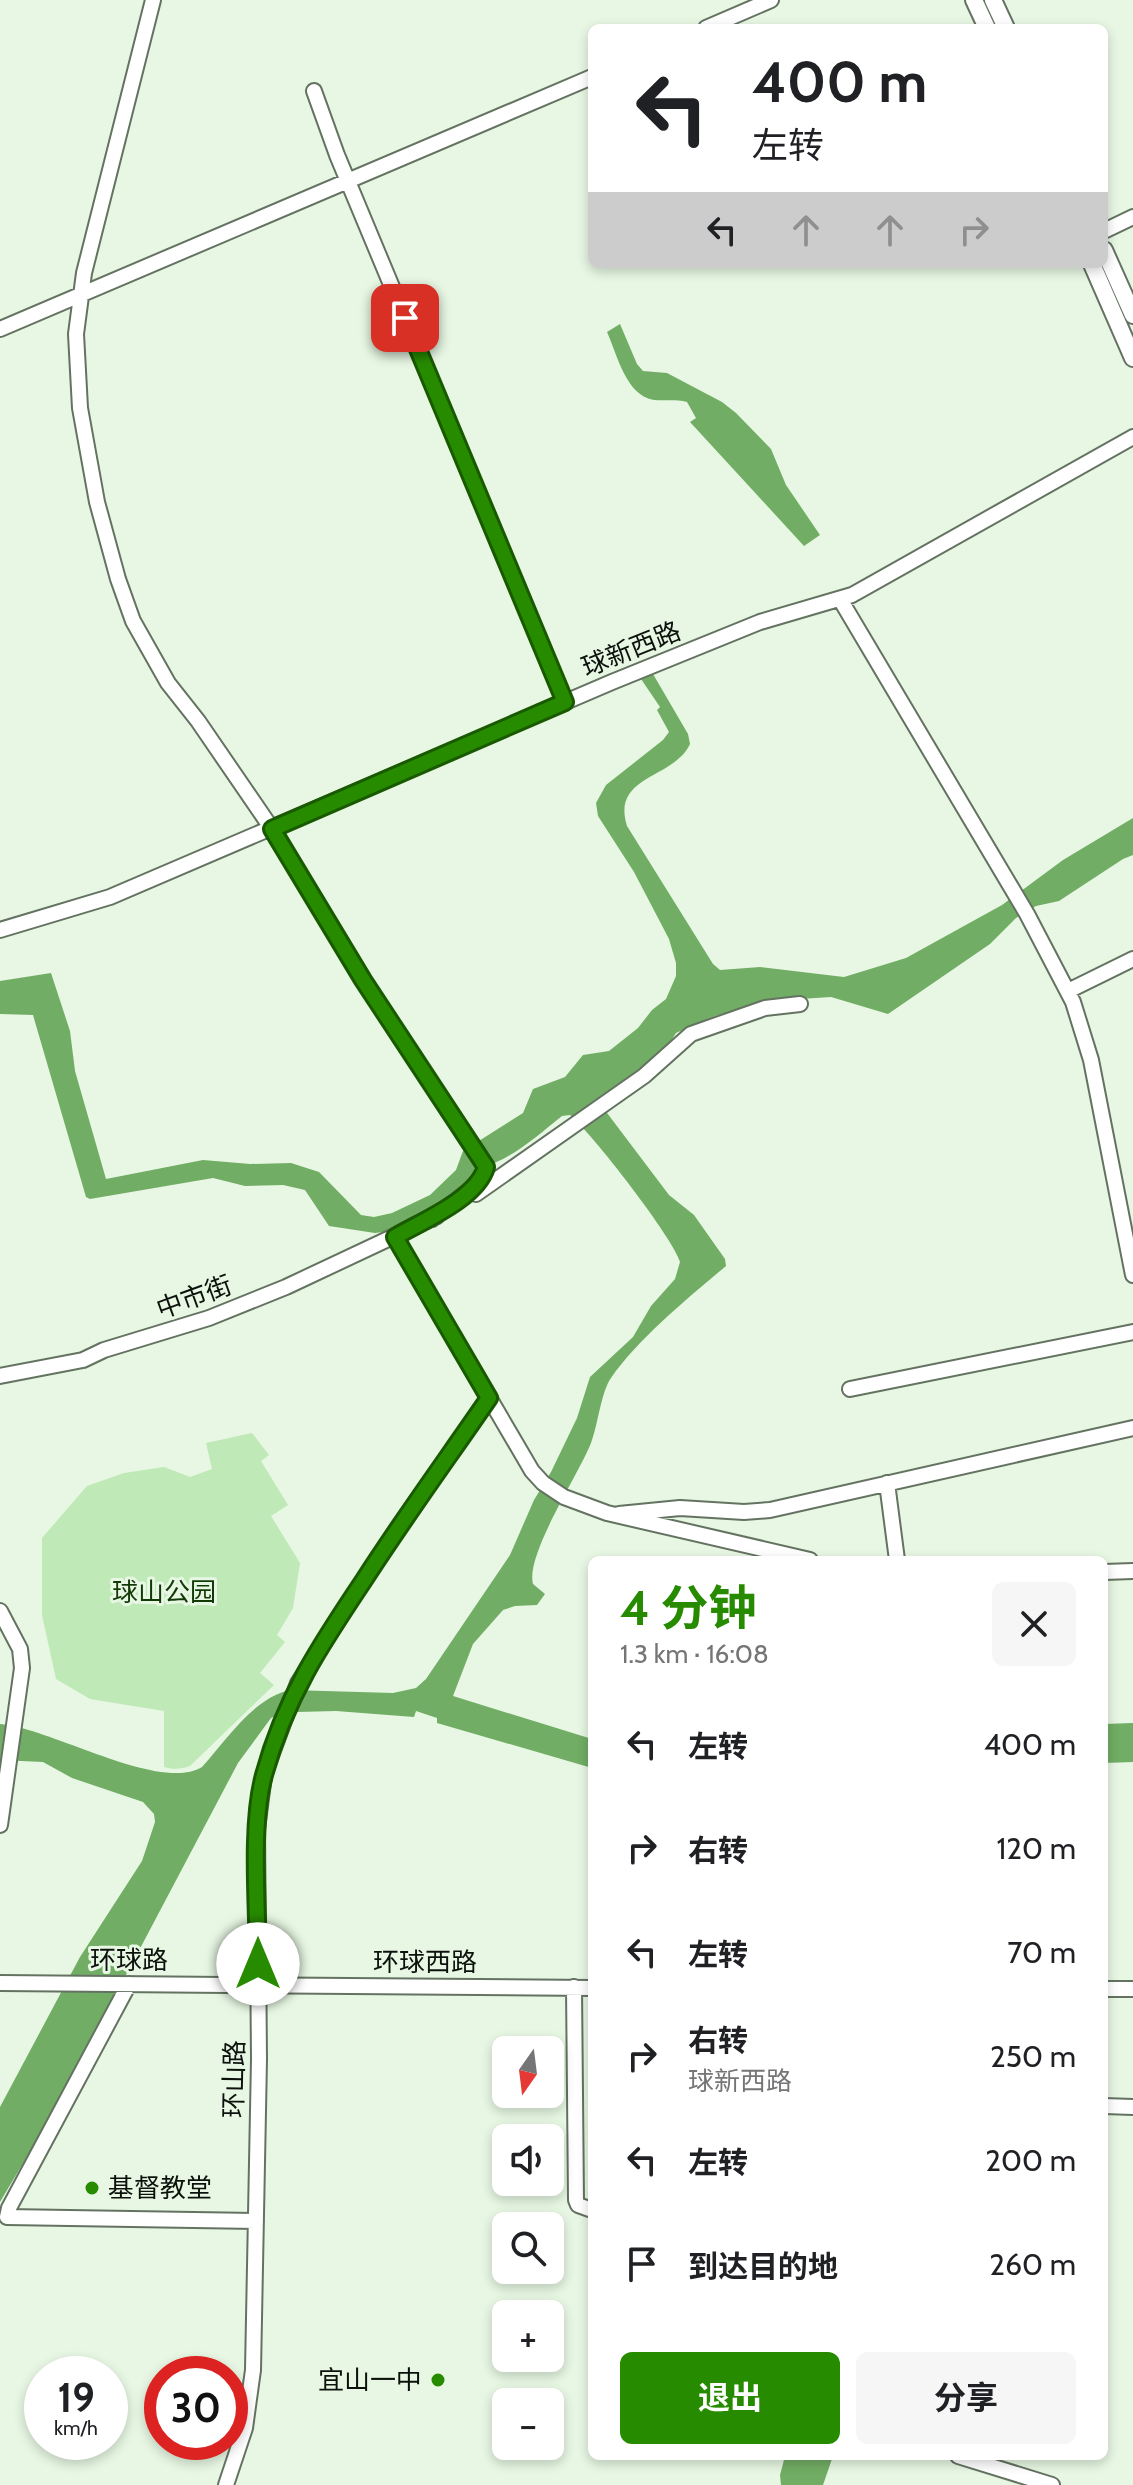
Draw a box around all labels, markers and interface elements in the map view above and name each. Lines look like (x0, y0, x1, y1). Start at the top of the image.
text: 400 m (752, 48, 927, 116)
icon: left (620, 56, 724, 160)
text: 左转 (752, 123, 824, 167)
icon: left (700, 208, 744, 252)
icon: ahead (784, 208, 828, 252)
icon: ahead (868, 208, 912, 252)
icon: right (952, 208, 996, 252)
pin (371, 284, 439, 352)
icon: arrive (383, 296, 427, 340)
street label: 球新西路 (577, 615, 685, 683)
street label: 中市街 (152, 1269, 236, 1325)
park label: 球山公园 (112, 1576, 216, 1608)
text: 4 分钟 (620, 1579, 757, 1637)
button: close (992, 1582, 1076, 1666)
text: 1.3 km · 16:08 (620, 1638, 769, 1670)
icon: left (620, 1722, 664, 1766)
text: 400 m (984, 1726, 1076, 1763)
text: 左转 (688, 1728, 748, 1765)
icon: right (620, 1826, 664, 1870)
text: 120 m (996, 1830, 1076, 1867)
text: 右转 (688, 1832, 748, 1869)
position arrow (216, 1922, 300, 2006)
icon: left (620, 1930, 664, 1974)
text: 70 m (1007, 1934, 1076, 1971)
text: 左转 (688, 1936, 748, 1973)
street label: 环球路 (90, 1944, 168, 1976)
street label: 环球西路 (373, 1946, 477, 1978)
text: 右转 (688, 2022, 748, 2059)
icon: right (620, 2034, 664, 2078)
north arrow (492, 2036, 564, 2108)
map controls (492, 2036, 564, 2460)
text: 250 m (990, 2038, 1076, 2075)
street label: 环山路 (217, 2040, 251, 2118)
text: 球新西路 (688, 2065, 792, 2097)
button: sound (492, 2124, 564, 2196)
icon: left (620, 2138, 664, 2182)
text: 200 m (985, 2142, 1076, 2179)
text: 左转 (688, 2144, 748, 2181)
place label: 基督教堂 (108, 2172, 212, 2204)
marker: 基督教堂 (83, 2179, 101, 2197)
button: search (492, 2212, 564, 2284)
icon: arrive (620, 2242, 664, 2286)
text: 260 m (989, 2246, 1076, 2283)
text: 到达目的地 (688, 2248, 838, 2285)
button: + (492, 2300, 564, 2372)
button: 退出 (620, 2352, 840, 2444)
button: 分享 (856, 2352, 1076, 2444)
speed limit sign: 30 (144, 2356, 248, 2460)
place label: 宜山一中 (318, 2364, 422, 2396)
marker: 宜山一中 (429, 2371, 447, 2389)
text: 19 (57, 2373, 95, 2422)
button: − (492, 2388, 564, 2460)
text: km/h (54, 2416, 98, 2440)

